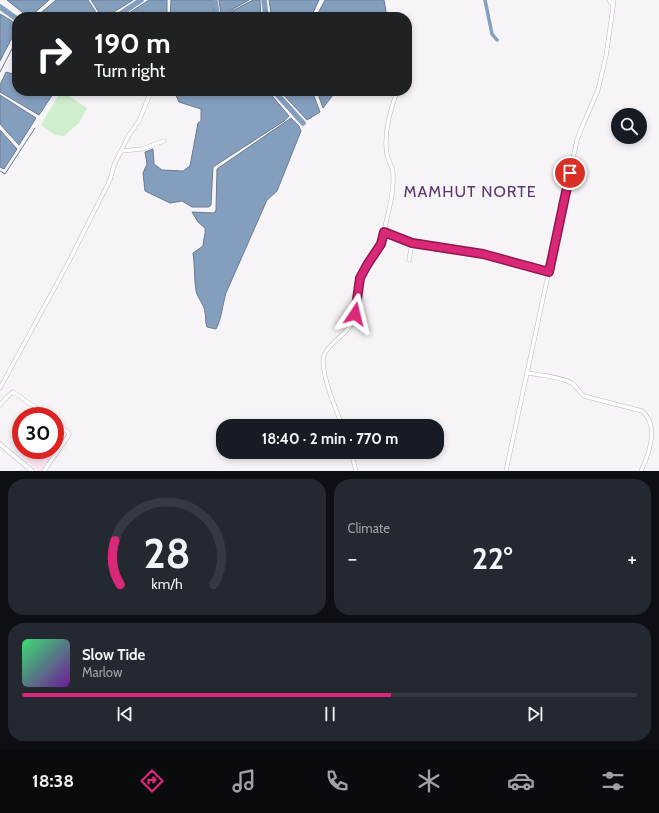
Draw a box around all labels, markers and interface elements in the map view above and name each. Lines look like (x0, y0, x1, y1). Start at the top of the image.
text: 190 m (94, 26, 170, 60)
icon: right (28, 28, 80, 80)
text: Turn right (94, 60, 165, 82)
map controls (611, 108, 647, 144)
button: search (611, 108, 647, 144)
pin (553, 156, 587, 190)
icon: arrive (559, 162, 581, 184)
district label: MAMHUT NORTE (403, 182, 537, 201)
position arrow (334, 293, 376, 335)
speed limit sign: 30 (12, 407, 64, 459)
text: 18:40 · 2 min · 770 m (262, 430, 398, 448)
text: Climate (348, 520, 390, 536)
text: 28 (143, 528, 190, 578)
text: 22° (472, 540, 512, 577)
text: − (348, 545, 357, 572)
text: + (627, 545, 637, 572)
text: km/h (151, 575, 182, 593)
text: Slow Tide (82, 646, 145, 664)
text: Marlow (82, 664, 122, 680)
icon: previous (114, 703, 136, 725)
icon: pause (319, 703, 341, 725)
icon: next (524, 703, 546, 725)
icon: directions (138, 767, 166, 795)
icon: music (230, 767, 258, 795)
icon: phone (323, 767, 351, 795)
icon: climate (415, 767, 443, 795)
icon: car (507, 767, 535, 795)
icon: filters (599, 767, 627, 795)
text: 18:38 (32, 770, 74, 792)

